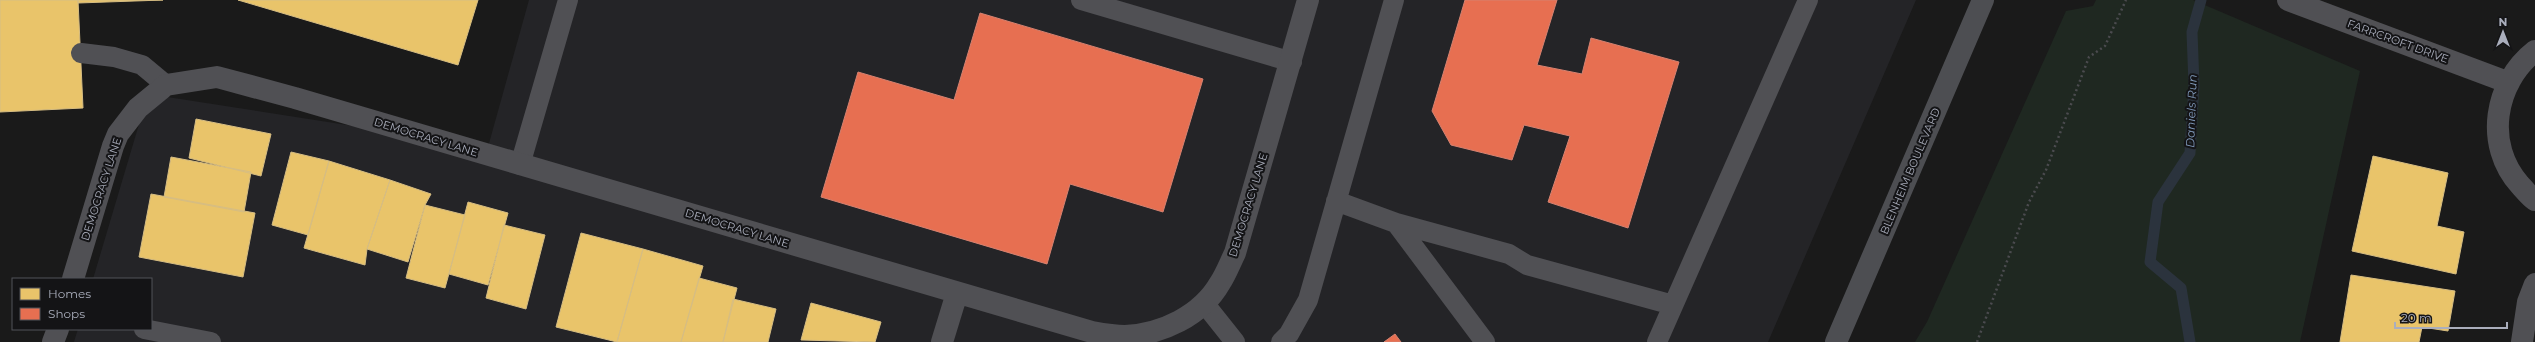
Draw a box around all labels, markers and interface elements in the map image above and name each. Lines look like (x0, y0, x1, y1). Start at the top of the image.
north arrow (2483, 12, 2523, 52)
text: N (2499, 15, 2507, 29)
street label: FARRCROFT DRIVE (2345, 16, 2451, 66)
water label: Daniels Run (2182, 74, 2200, 148)
street label: BLENHEIM BOULEVARD (1877, 106, 1943, 236)
street label: DEMOCRACY LANE (372, 115, 480, 159)
street label: DEMOCRACY LANE (78, 136, 124, 242)
street label: DEMOCRACY LANE (1226, 151, 1270, 259)
street label: DEMOCRACY LANE (683, 206, 791, 250)
legend (12, 278, 152, 330)
text: Homes (48, 286, 91, 301)
scale bar (2395, 304, 2507, 330)
text: Shops (48, 306, 85, 321)
text: 20 m (2401, 310, 2432, 325)

